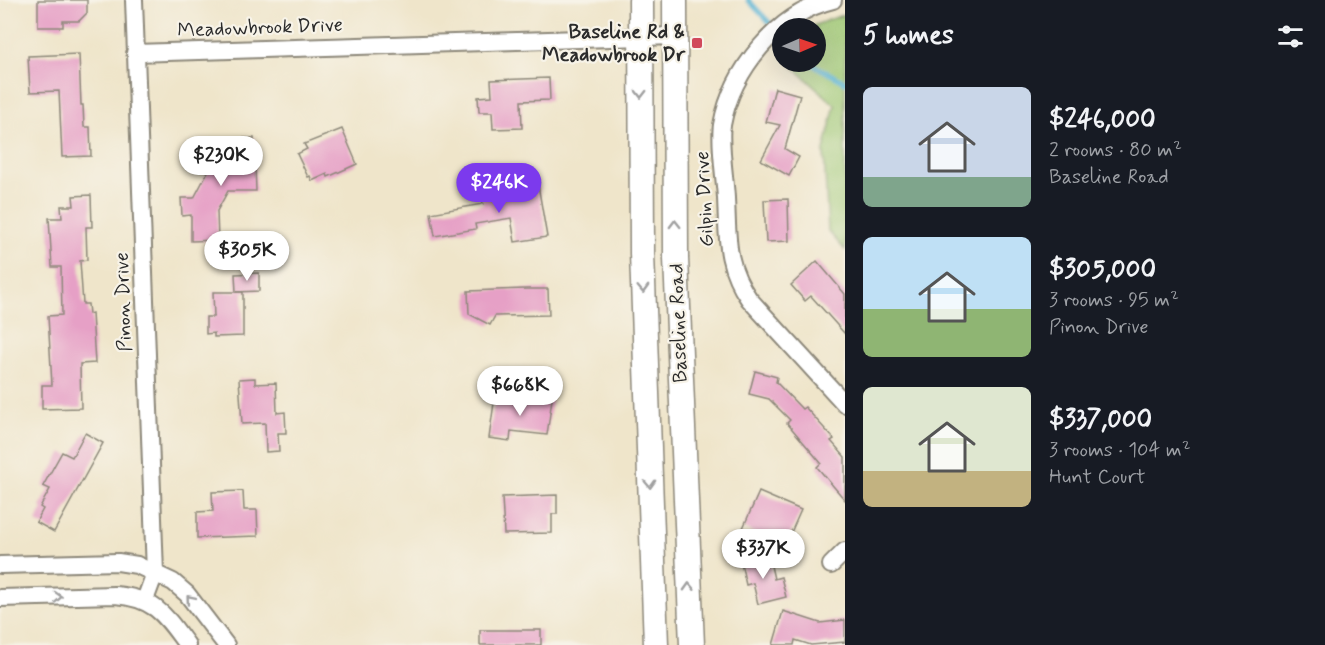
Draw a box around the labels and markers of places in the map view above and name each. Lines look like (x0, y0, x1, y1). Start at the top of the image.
place label: Baseline Rd & Meadowbrook Dr (542, 19, 686, 69)
marker: Baseline Rd & Meadowbrook Dr (690, 36, 704, 50)
pin: $230K (179, 136, 263, 187)
pin: $246K (457, 163, 541, 214)
pin: $305K (205, 231, 289, 282)
pin: $668K (478, 366, 562, 417)
pin: $337K (721, 529, 805, 580)

